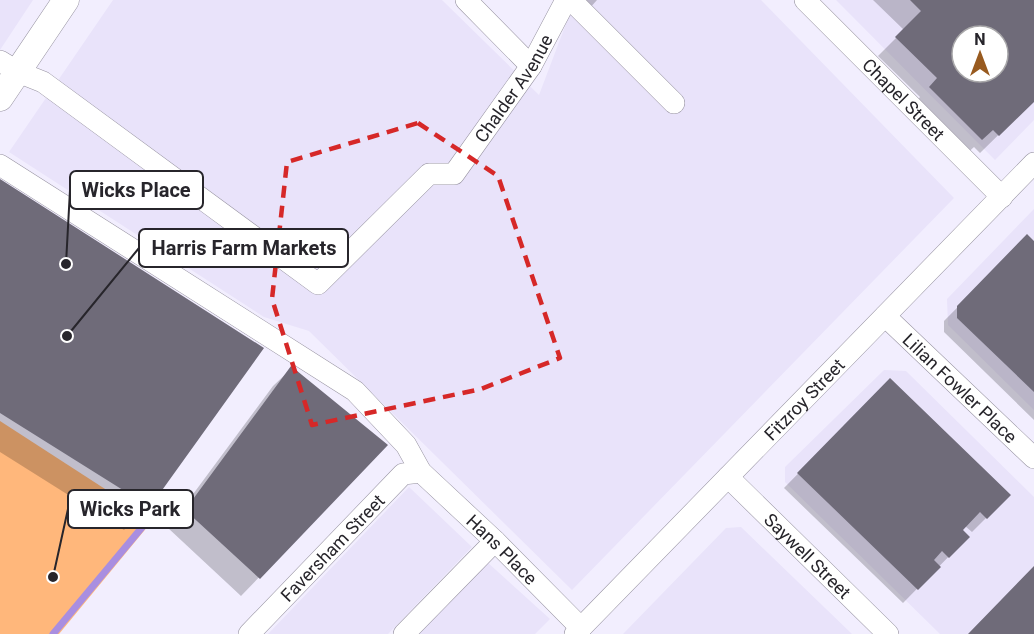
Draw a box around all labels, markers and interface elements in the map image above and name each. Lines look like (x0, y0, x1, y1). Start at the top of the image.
north arrow (950, 24, 1010, 84)
text: N (974, 30, 986, 49)
street label: Chalder Avenue (470, 31, 556, 146)
street label: Chapel Street (859, 54, 949, 144)
callout: Wicks Place (70, 171, 203, 209)
text: Wicks Place (81, 178, 191, 202)
callout: Harris Farm Markets (139, 229, 348, 267)
text: Harris Farm Markets (152, 236, 336, 260)
street label: Lilian Fowler Place (899, 329, 1022, 447)
street label: Fitzroy Street (759, 354, 848, 444)
callout: Wicks Park (68, 490, 193, 528)
street label: Faversham Street (276, 490, 389, 605)
text: Wicks Park (80, 497, 181, 521)
street label: Saywell Street (760, 508, 856, 602)
street label: Hans Place (463, 510, 542, 588)

